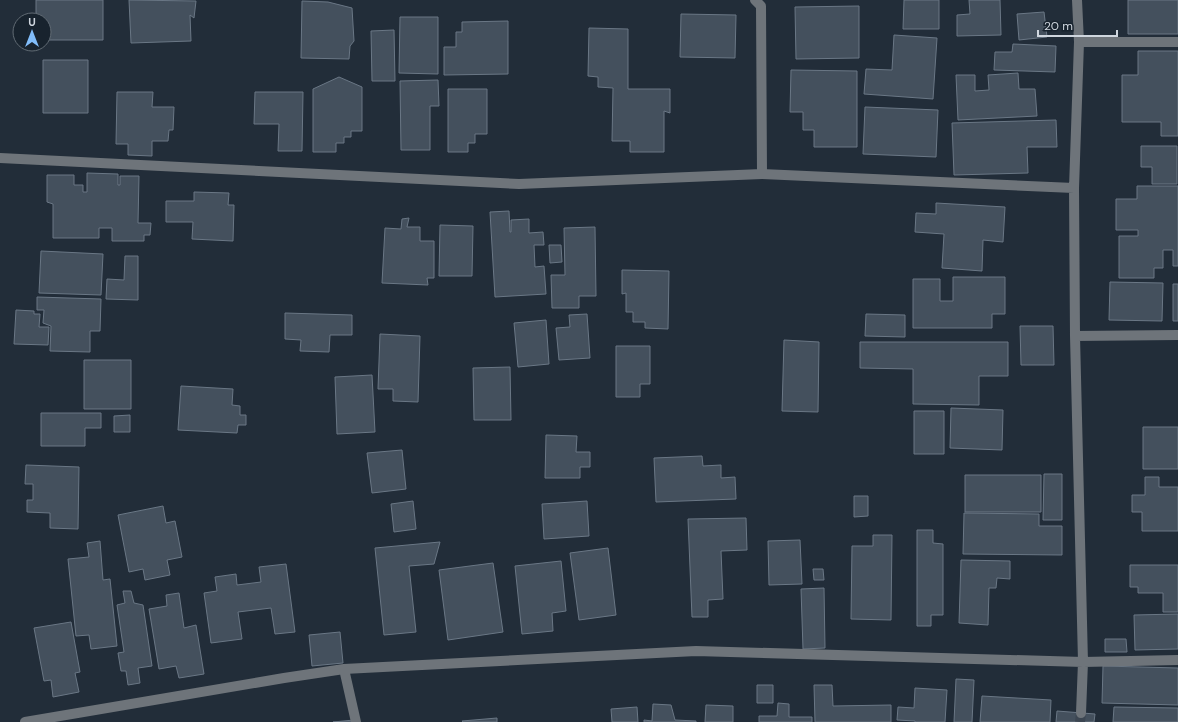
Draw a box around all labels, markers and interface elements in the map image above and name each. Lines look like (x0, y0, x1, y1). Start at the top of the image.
north arrow (12, 12, 52, 52)
scale bar (1038, 12, 1117, 38)
text: U (28, 15, 36, 29)
text: 20 m (1044, 18, 1073, 34)

